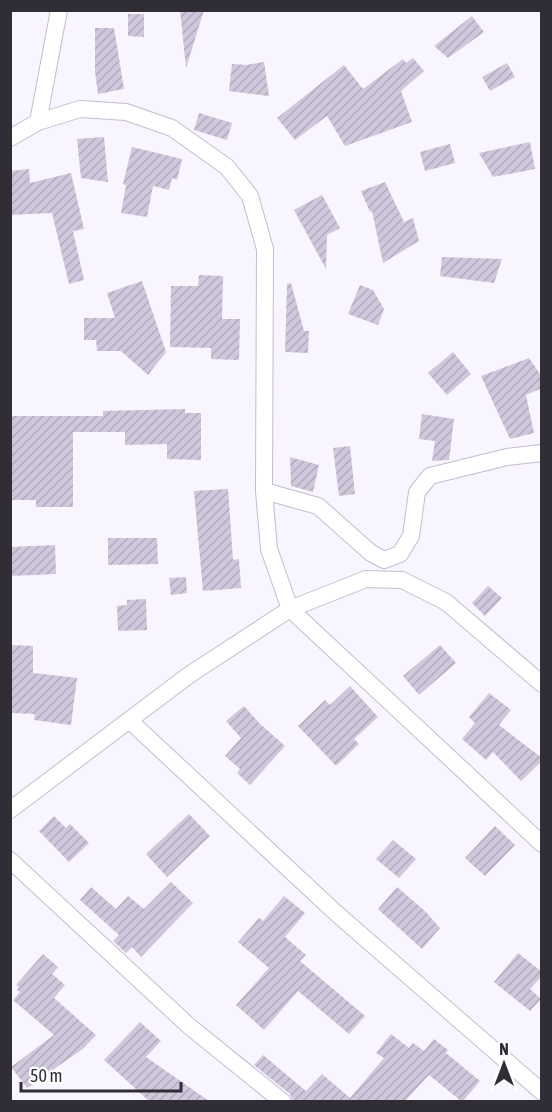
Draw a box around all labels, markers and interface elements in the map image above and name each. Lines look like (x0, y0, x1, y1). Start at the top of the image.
north arrow (474, 1034, 534, 1094)
text: N (499, 1040, 509, 1058)
scale bar (21, 1055, 182, 1093)
text: 50 m (30, 1065, 62, 1086)

